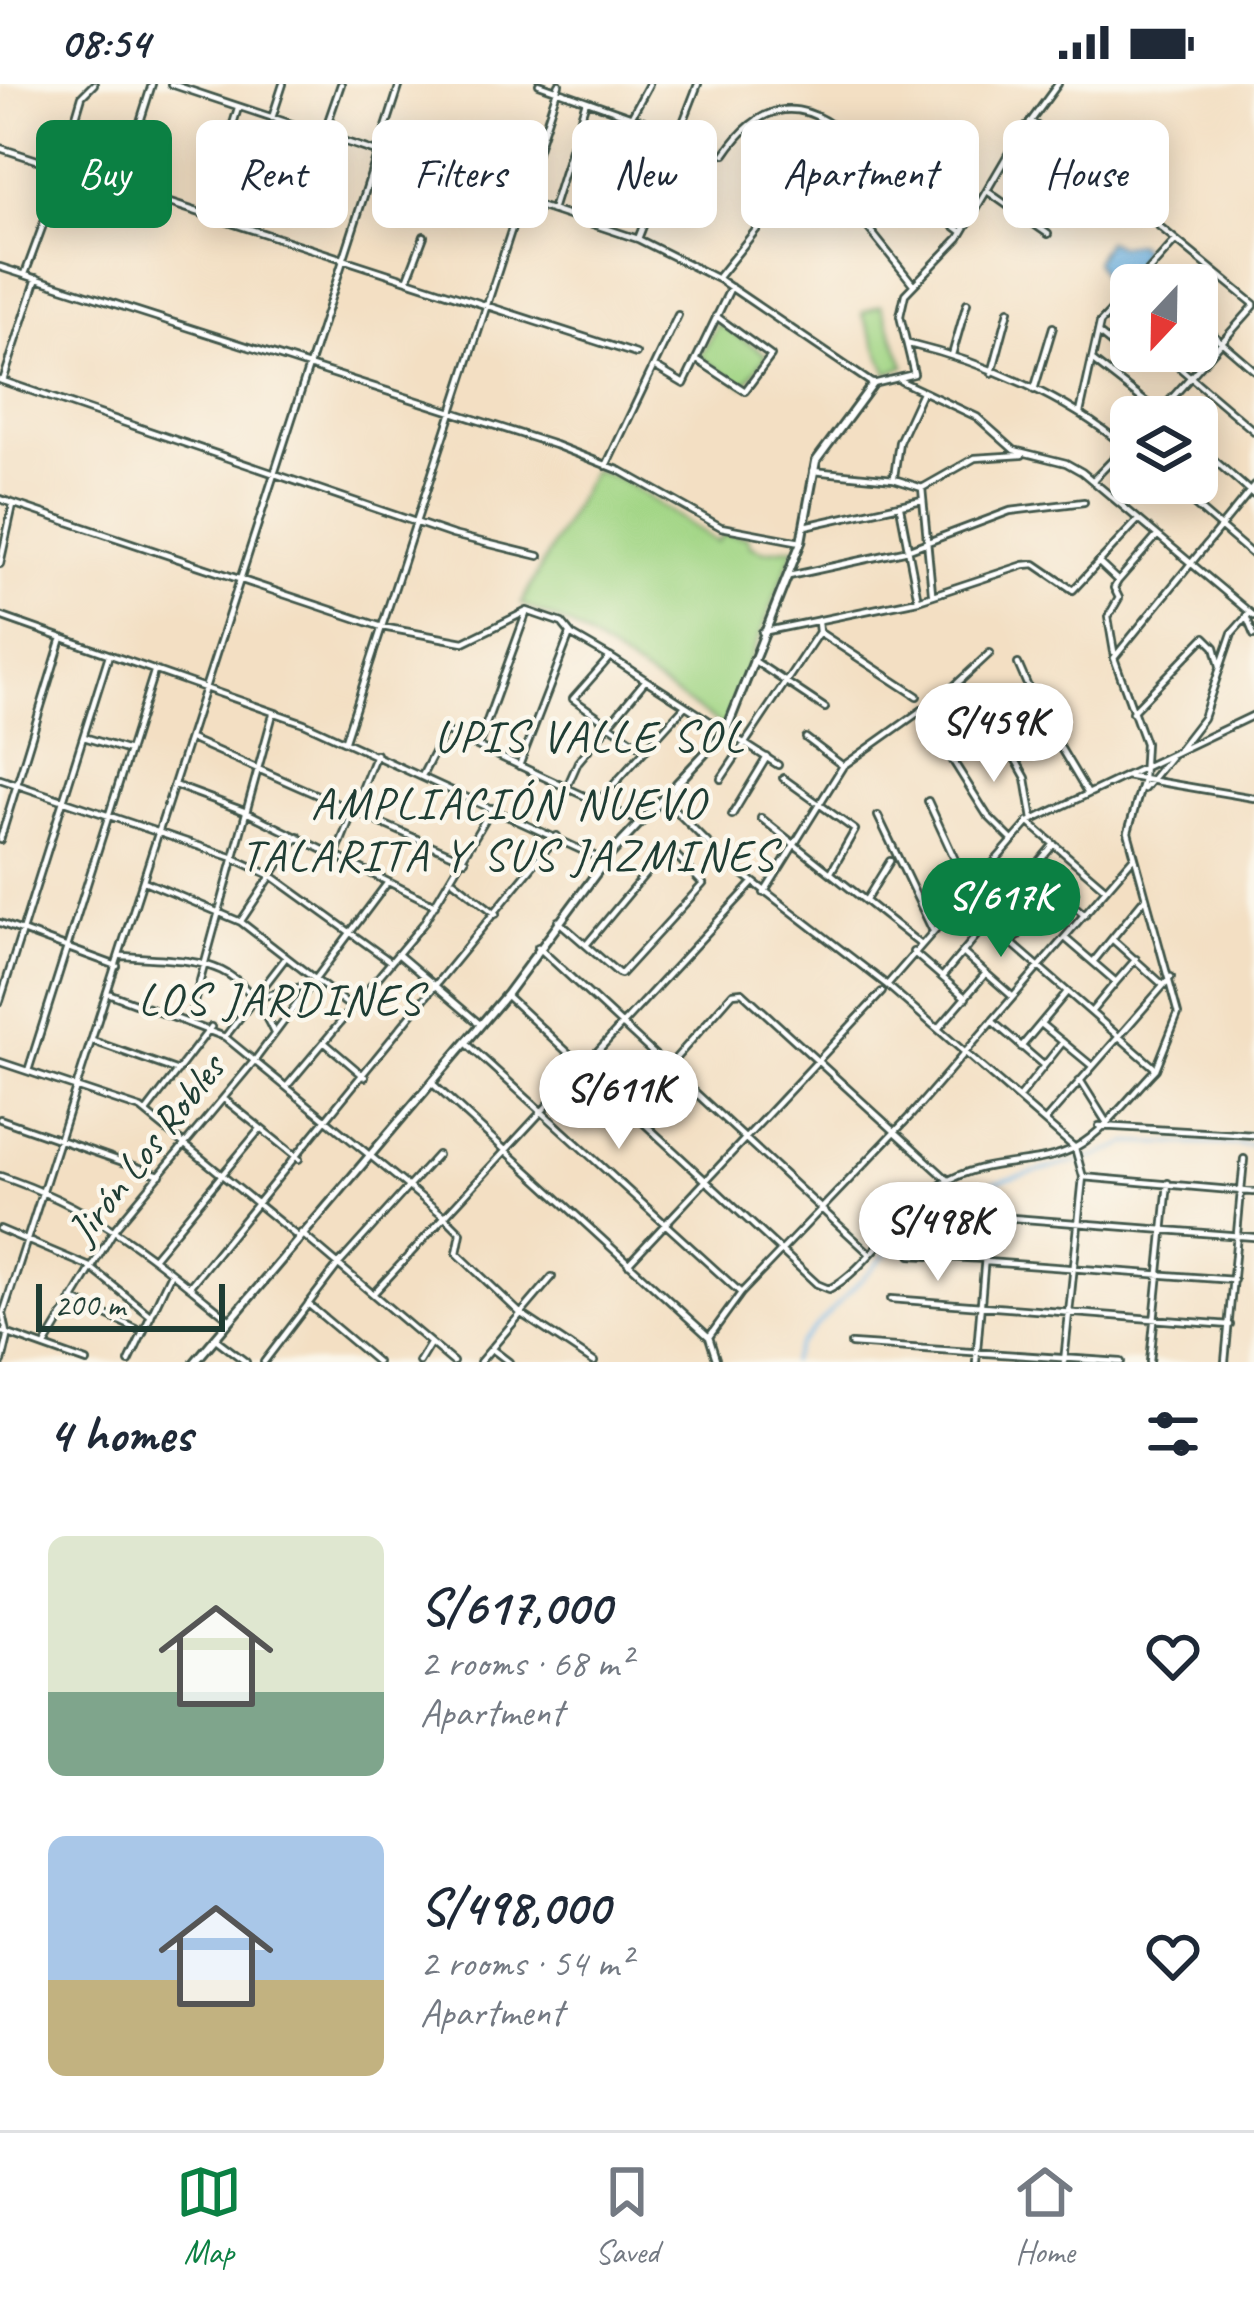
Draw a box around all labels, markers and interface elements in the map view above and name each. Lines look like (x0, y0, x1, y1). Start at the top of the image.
text: 08:54 (60, 14, 149, 71)
chip: Buy (36, 120, 172, 228)
chip: Rent (196, 120, 348, 228)
chip: Filters (372, 120, 548, 228)
chip: New (572, 120, 717, 228)
chip: Apartment (741, 120, 979, 228)
chip: House (1003, 120, 1169, 228)
north arrow (1110, 264, 1218, 372)
map controls (1110, 264, 1218, 504)
button: layers (1110, 396, 1218, 504)
pin: S/459K (896, 683, 1092, 785)
text: S/459K (942, 697, 1046, 746)
district label: UPIS VALLE SOL (434, 708, 746, 765)
district label: AMPLIACIÓN NUEVO TALARITA Y SUS JAZMINES (241, 775, 782, 884)
pin: S/617K (903, 858, 1099, 960)
text: S/617K (948, 872, 1054, 921)
district label: LOS JARDINES (138, 971, 429, 1028)
street label: Jirón Los Robles (54, 1041, 239, 1256)
pin: S/611K (521, 1050, 717, 1152)
text: S/611K (566, 1064, 672, 1113)
pin: S/498K (840, 1182, 1036, 1284)
text: S/498K (886, 1196, 990, 1245)
scale bar (36, 1278, 225, 1331)
text: 200 m (54, 1284, 125, 1326)
icon: filters (1140, 1401, 1206, 1467)
text: 4 homes (48, 1402, 192, 1466)
text: S/617,000 (420, 1575, 611, 1639)
icon: home (144, 1584, 288, 1728)
icon: heart (1140, 1623, 1206, 1689)
text: 2 rooms · 68 m² (420, 1639, 631, 1688)
text: Apartment (420, 1688, 563, 1737)
text: S/498,000 (420, 1875, 609, 1939)
icon: home (144, 1884, 288, 2028)
icon: heart (1140, 1923, 1206, 1989)
text: 2 rooms · 54 m² (420, 1939, 631, 1988)
text: Apartment (420, 1988, 563, 2037)
tab: Map (176, 2159, 242, 2273)
tab: Saved (594, 2159, 660, 2273)
tab: Home (1012, 2159, 1078, 2273)

